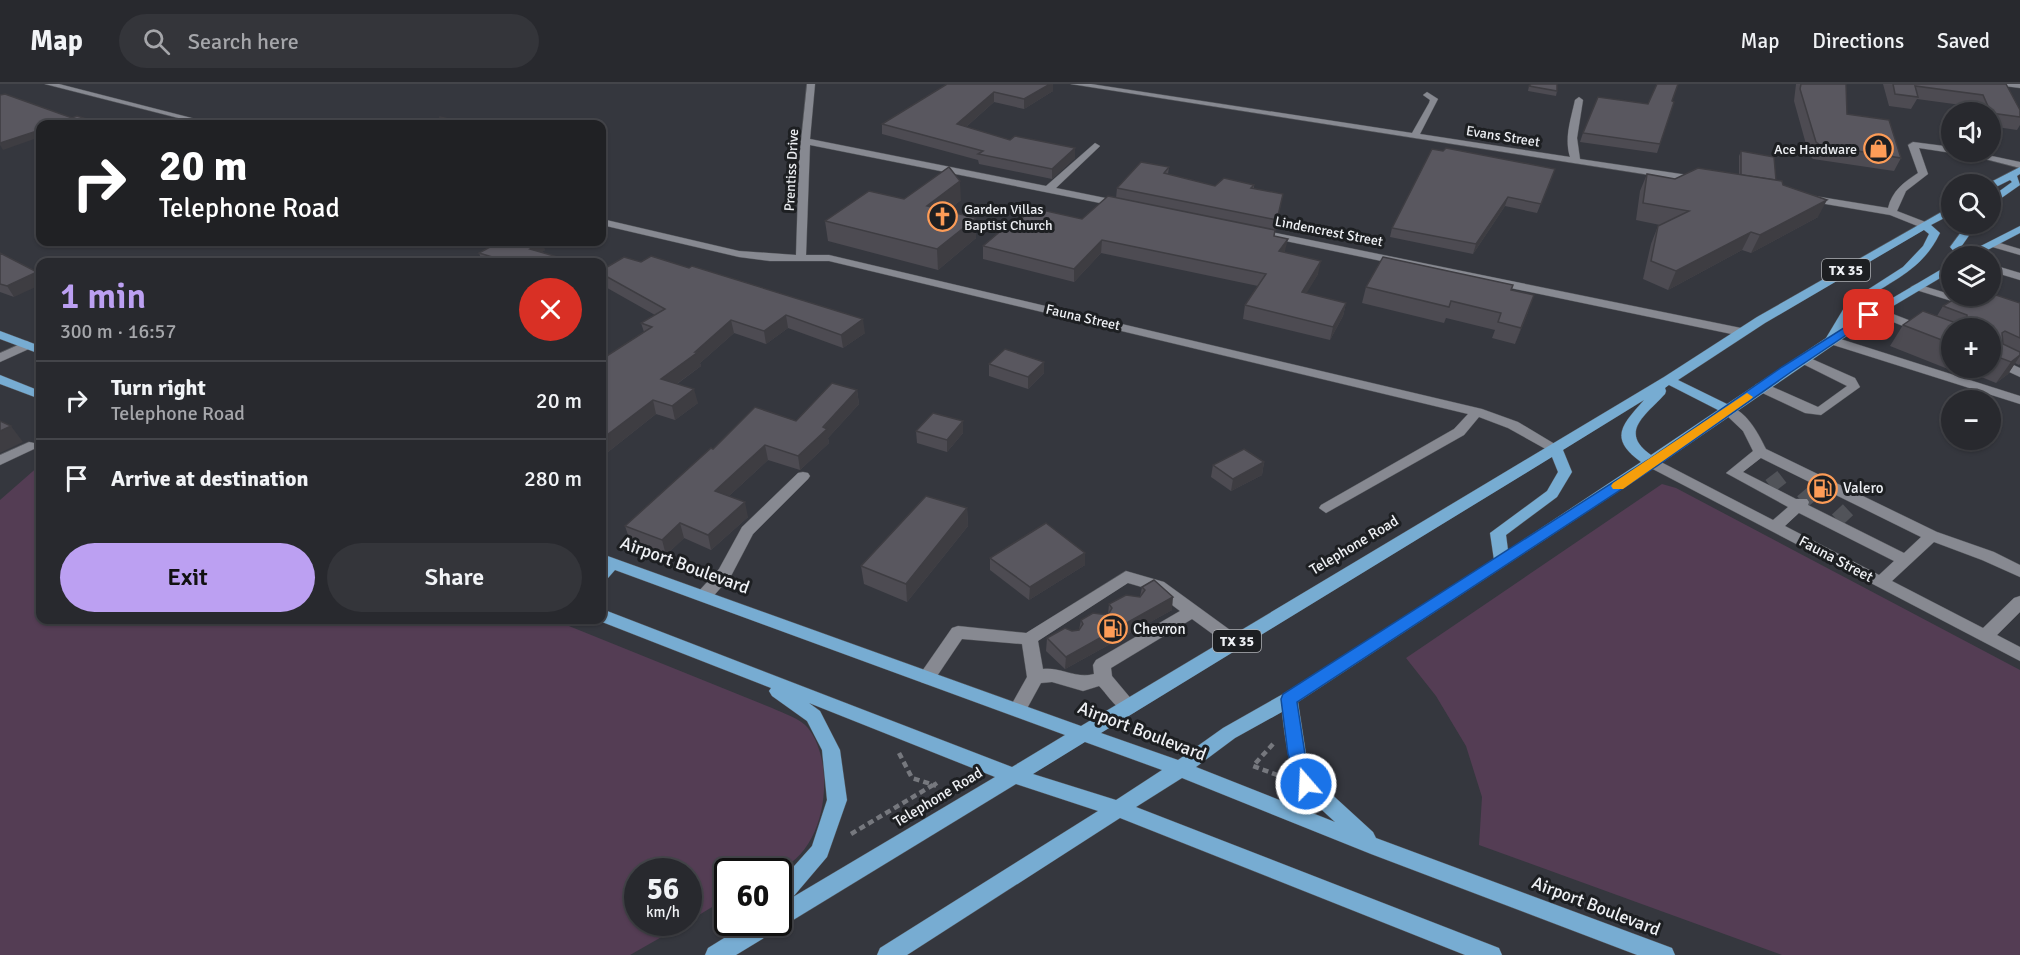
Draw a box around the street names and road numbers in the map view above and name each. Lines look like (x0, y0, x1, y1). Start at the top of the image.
street label: Evans Street (1465, 122, 1541, 151)
street label: Prentiss Drive (781, 128, 802, 212)
street label: Lindencrest Street (1273, 213, 1384, 250)
road number: TX 35 (1822, 259, 1870, 281)
street label: Fauna Street (1044, 301, 1122, 334)
street label: Telephone Road (1306, 511, 1402, 579)
street label: Airport Boulevard (617, 531, 753, 599)
street label: Fauna Street (1796, 532, 1876, 586)
road number: TX 35 (1213, 630, 1261, 652)
street label: Airport Boulevard (1075, 696, 1209, 766)
street label: Telephone Road (890, 763, 986, 831)
street label: Airport Boulevard (1529, 871, 1663, 941)

